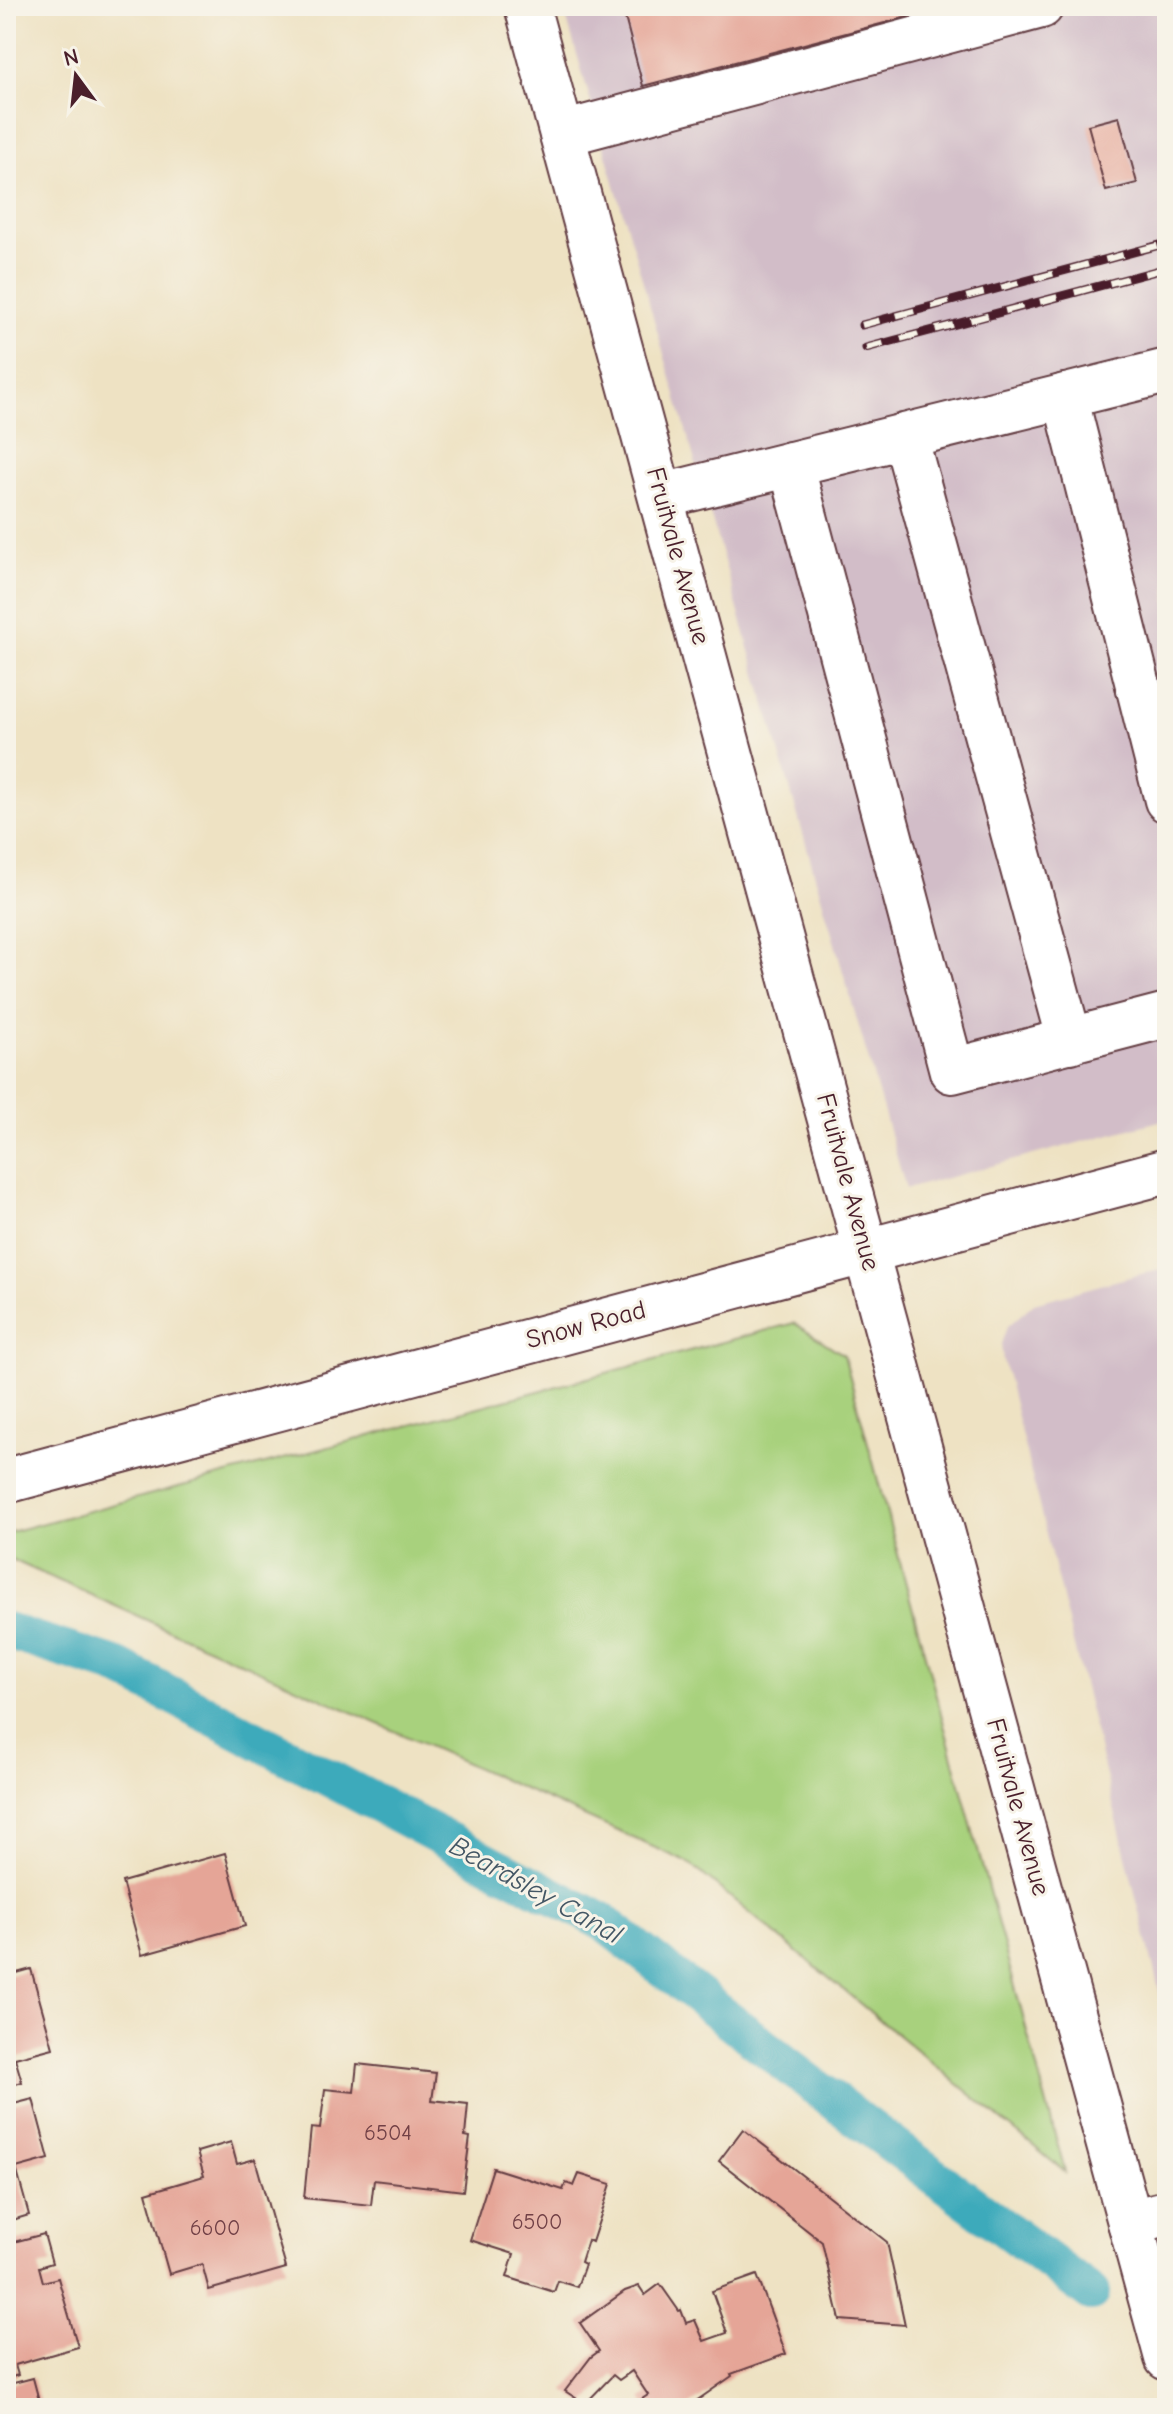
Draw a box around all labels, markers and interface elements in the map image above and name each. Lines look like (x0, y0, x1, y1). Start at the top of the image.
north arrow (36, 36, 116, 116)
text: N (61, 43, 81, 72)
street label: Fruitvale Avenue (640, 464, 716, 648)
street label: Fruitvale Avenue (810, 1090, 886, 1274)
street label: Snow Road (523, 1295, 649, 1355)
street label: Fruitvale Avenue (980, 1715, 1056, 1899)
water label: Beardsley Canal (444, 1829, 629, 1951)
house number: 6504 (364, 2120, 412, 2146)
house number: 6500 (512, 2209, 562, 2235)
house number: 6600 (190, 2215, 240, 2241)

